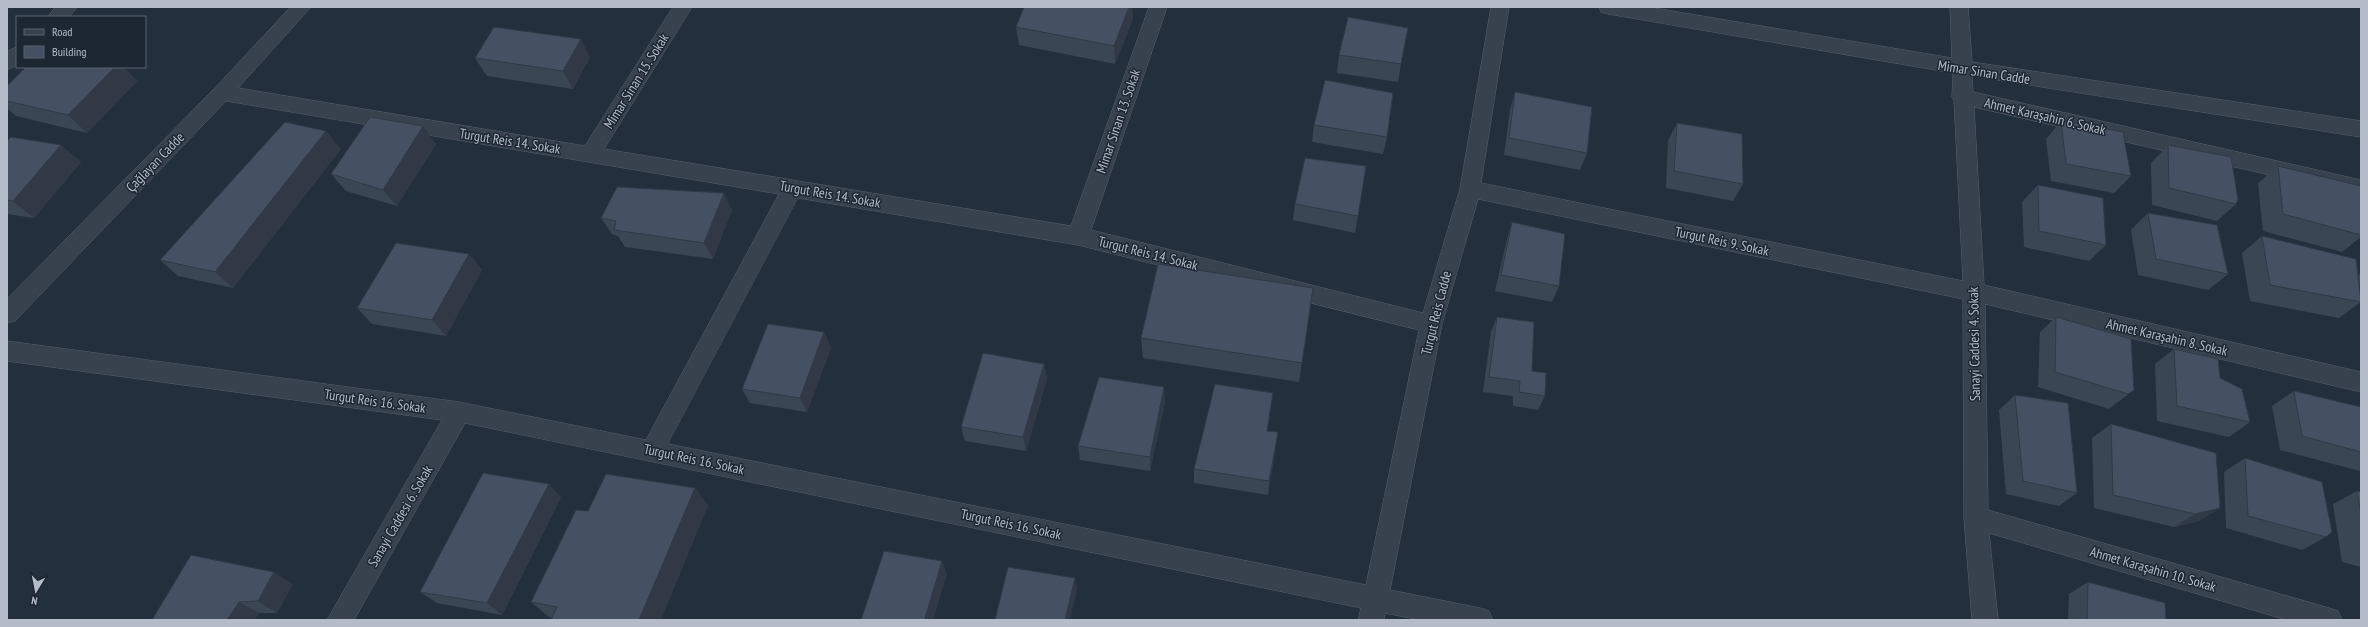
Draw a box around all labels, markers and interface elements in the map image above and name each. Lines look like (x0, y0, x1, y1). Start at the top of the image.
legend (16, 16, 146, 68)
text: Road (52, 24, 72, 39)
street label: Mimar Sinan 15. Sokak (599, 30, 673, 132)
text: Building (52, 44, 87, 59)
street label: Mimar Sinan Cadde (1937, 56, 2032, 88)
street label: Mimar Sinan 13. Sokak (1092, 66, 1144, 175)
street label: Ahmet Karaşahin 6. Sokak (1983, 93, 2108, 139)
street label: Turgut Reis 14. Sokak (458, 124, 562, 158)
street label: Çağlayan Cadde (122, 128, 188, 196)
street label: Turgut Reis 14. Sokak (778, 176, 882, 212)
street label: Turgut Reis 9. Sokak (1673, 222, 1771, 260)
street label: Turgut Reis 14. Sokak (1096, 232, 1200, 274)
street label: Turgut Reis Cadde (1417, 269, 1455, 357)
street label: Sanayi Caddesi 4. Sokak (1964, 286, 1984, 401)
street label: Ahmet Karaşahin 8. Sokak (2105, 314, 2230, 360)
street label: Turgut Reis 16. Sokak (323, 385, 427, 417)
street label: Turgut Reis 16. Sokak (642, 440, 746, 479)
street label: Sanayi Caddesi 6. Sokak (364, 461, 437, 570)
street label: Turgut Reis 16. Sokak (959, 505, 1063, 544)
street label: Ahmet Karaşahin 10. Sokak (2088, 542, 2219, 596)
north arrow (16, 571, 56, 611)
text: N (30, 593, 38, 608)

